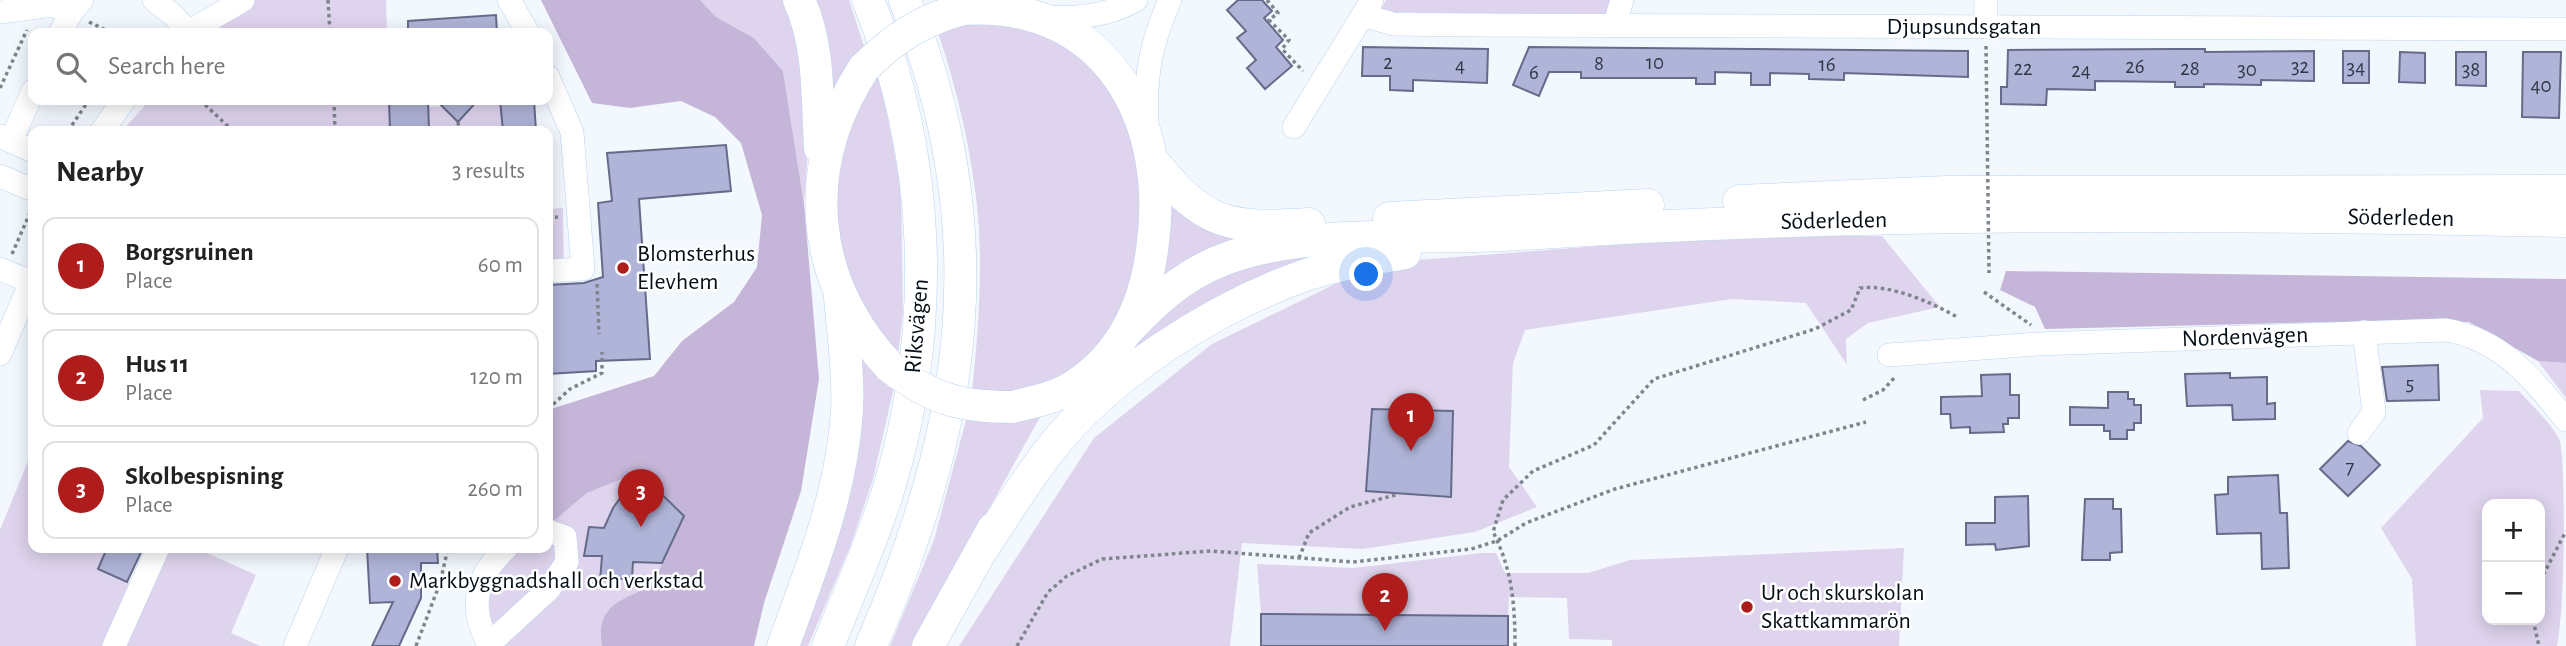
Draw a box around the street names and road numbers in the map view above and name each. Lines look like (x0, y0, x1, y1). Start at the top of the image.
street label: Djupsundsgatan (1887, 15, 2041, 39)
street label: Söderleden (2347, 205, 2455, 231)
street label: Söderleden (1780, 208, 1888, 234)
street label: Riksvägen (901, 278, 933, 374)
street label: Nordenvägen (2181, 323, 2309, 351)

